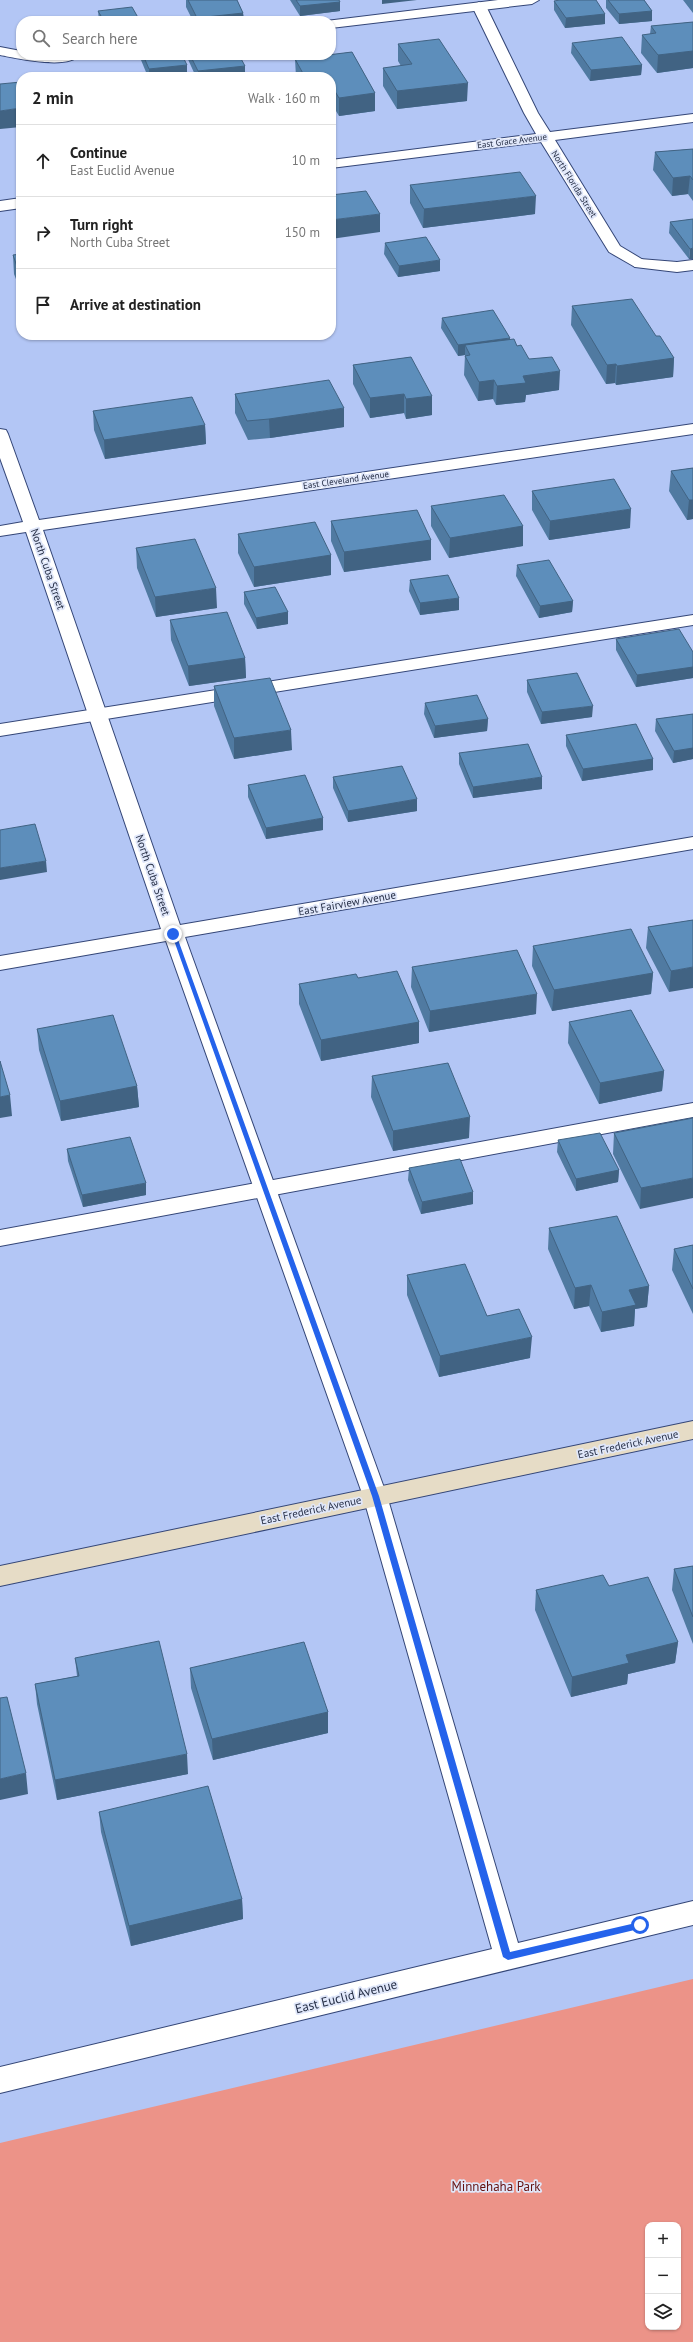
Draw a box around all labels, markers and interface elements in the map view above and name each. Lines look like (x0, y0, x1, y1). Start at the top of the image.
search box (16, 16, 336, 60)
icon: search (30, 27, 52, 49)
text: Search here (62, 29, 138, 48)
text: 2 min (32, 87, 73, 109)
text: Walk · 160 m (248, 90, 320, 107)
street label: East Grace Avenue (476, 131, 548, 150)
text: Continue (70, 143, 127, 162)
street label: North Florida Street (549, 148, 599, 219)
icon: ahead (32, 150, 54, 172)
text: 10 m (292, 152, 320, 169)
text: East Euclid Avenue (70, 162, 175, 179)
text: Turn right (70, 215, 133, 234)
icon: right (32, 222, 54, 244)
text: 150 m (285, 224, 320, 241)
text: North Cuba Street (70, 234, 170, 251)
icon: arrive (32, 294, 54, 316)
text: Arrive at destination (70, 295, 201, 314)
street label: East Cleveland Avenue (302, 468, 390, 491)
street label: North Cuba Street (28, 527, 68, 611)
street label: North Cuba Street (133, 833, 173, 917)
street label: East Fairview Avenue (297, 887, 397, 918)
route end (164, 925, 182, 943)
street label: East Frederick Avenue (576, 1426, 680, 1462)
street label: East Frederick Avenue (259, 1492, 363, 1528)
route start (631, 1916, 649, 1934)
street label: East Euclid Avenue (293, 1976, 399, 2017)
park label: Minnehaha Park (451, 2178, 541, 2195)
map controls (645, 2222, 681, 2330)
button: + (645, 2222, 681, 2258)
button: − (645, 2258, 681, 2294)
button: layers (645, 2294, 681, 2330)

